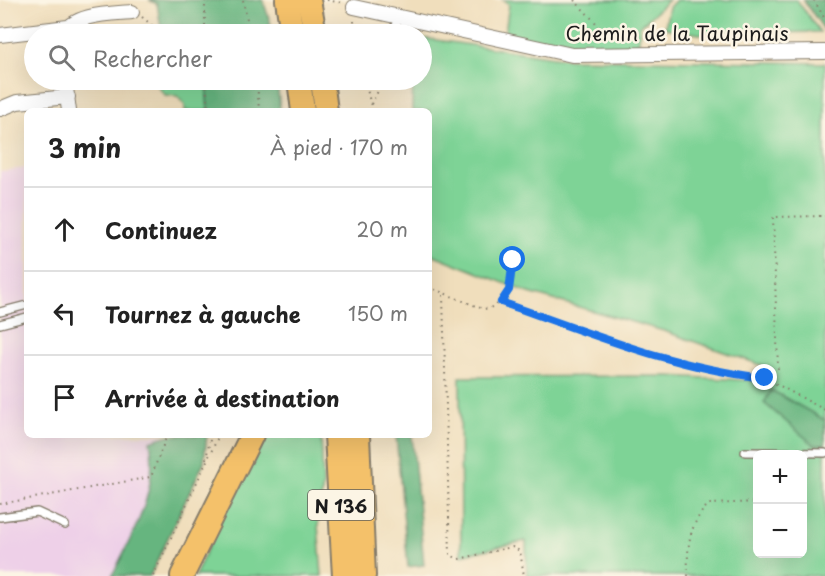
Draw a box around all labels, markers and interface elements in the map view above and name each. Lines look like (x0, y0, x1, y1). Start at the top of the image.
street label: Chemin de la Taupinais (565, 18, 789, 48)
search box (24, 24, 432, 90)
icon: search (45, 41, 78, 74)
text: Rechercher (93, 41, 212, 74)
text: 3 min (48, 128, 121, 167)
text: À pied · 170 m (270, 132, 408, 162)
icon: ahead (48, 213, 81, 246)
text: Continuez (105, 213, 217, 246)
text: 20 m (356, 214, 408, 244)
route start (499, 246, 525, 272)
icon: left (48, 297, 81, 330)
text: Tournez à gauche (105, 297, 301, 330)
text: 150 m (348, 298, 408, 328)
route end (751, 364, 777, 390)
icon: arrive (48, 381, 81, 414)
text: Arrivée à destination (105, 381, 339, 414)
map controls (753, 450, 807, 558)
button: + (753, 450, 807, 504)
road number: N 136 (308, 490, 374, 520)
button: − (753, 504, 807, 558)

